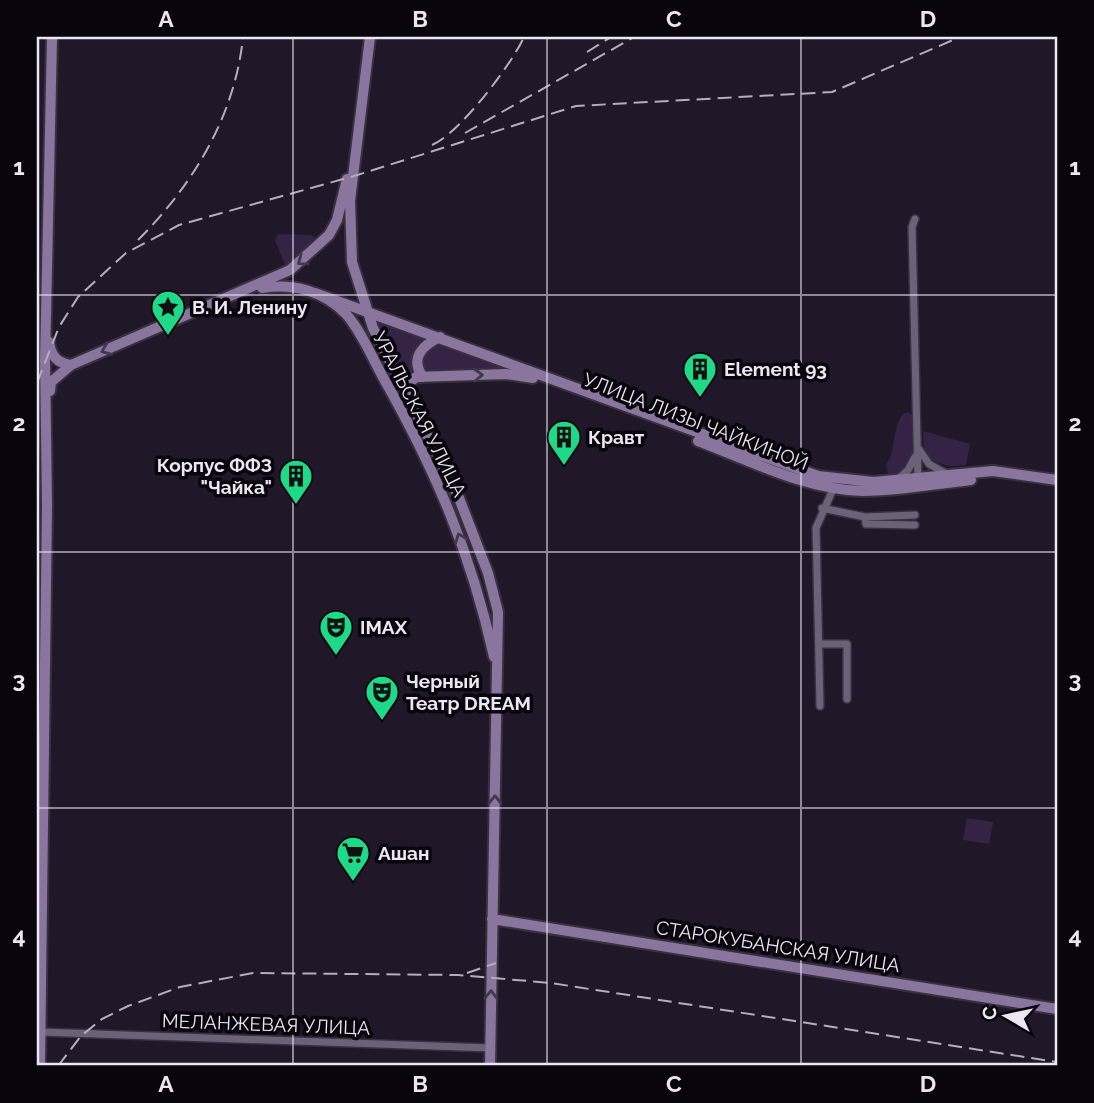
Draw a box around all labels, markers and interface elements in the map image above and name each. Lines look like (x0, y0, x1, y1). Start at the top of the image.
text: A (158, 5, 174, 32)
text: B (412, 5, 428, 32)
text: C (666, 5, 682, 32)
text: D (920, 5, 936, 32)
text: 1 (13, 153, 25, 180)
text: 1 (1069, 153, 1081, 180)
one-way arrow (298, 252, 310, 265)
place icon: В. И. Ленину (149, 288, 187, 337)
place label: В. И. Ленину (192, 296, 308, 318)
street label: УРАЛЬСКАЯ УЛИЦА (369, 328, 471, 500)
one-way arrow (101, 342, 113, 356)
building icon: Element 93 (681, 350, 719, 399)
place label: Element 93 (724, 358, 827, 380)
one-way arrow (473, 367, 484, 382)
street label: УЛИЦА ЛИЗЫ ЧАЙКИНОЙ (580, 368, 812, 474)
text: 2 (13, 409, 25, 436)
text: 2 (1069, 409, 1081, 436)
building icon: Кравт (545, 418, 583, 467)
place label: Кравт (588, 426, 645, 448)
place label: Корпус ФФЗ "Чайка" (157, 454, 272, 498)
building icon: Корпус ФФЗ "Чайка" (277, 457, 315, 506)
one-way arrow (455, 532, 469, 544)
theatre icon: IMAX (317, 608, 355, 657)
place label: IMAX (360, 616, 408, 638)
text: 3 (13, 666, 25, 693)
text: 3 (1069, 666, 1081, 693)
place label: Черный Театр DREAM (406, 670, 531, 714)
theatre icon: Черный Театр DREAM (363, 673, 401, 722)
one-way arrow (487, 795, 502, 806)
supermarket icon: Ашан (334, 834, 372, 883)
place label: Ашан (378, 842, 429, 864)
street label: СТАРОКУБАНСКАЯ УЛИЦА (655, 916, 902, 976)
text: 4 (12, 922, 26, 949)
text: 4 (1068, 922, 1082, 949)
north arrow (972, 981, 1042, 1050)
one-way arrow (483, 989, 499, 999)
text: С (977, 1005, 1001, 1022)
street label: МЕЛАНЖЕВАЯ УЛИЦА (162, 1009, 371, 1039)
text: A (158, 1070, 174, 1097)
text: B (412, 1070, 428, 1097)
text: C (666, 1070, 682, 1097)
text: D (920, 1070, 936, 1097)

